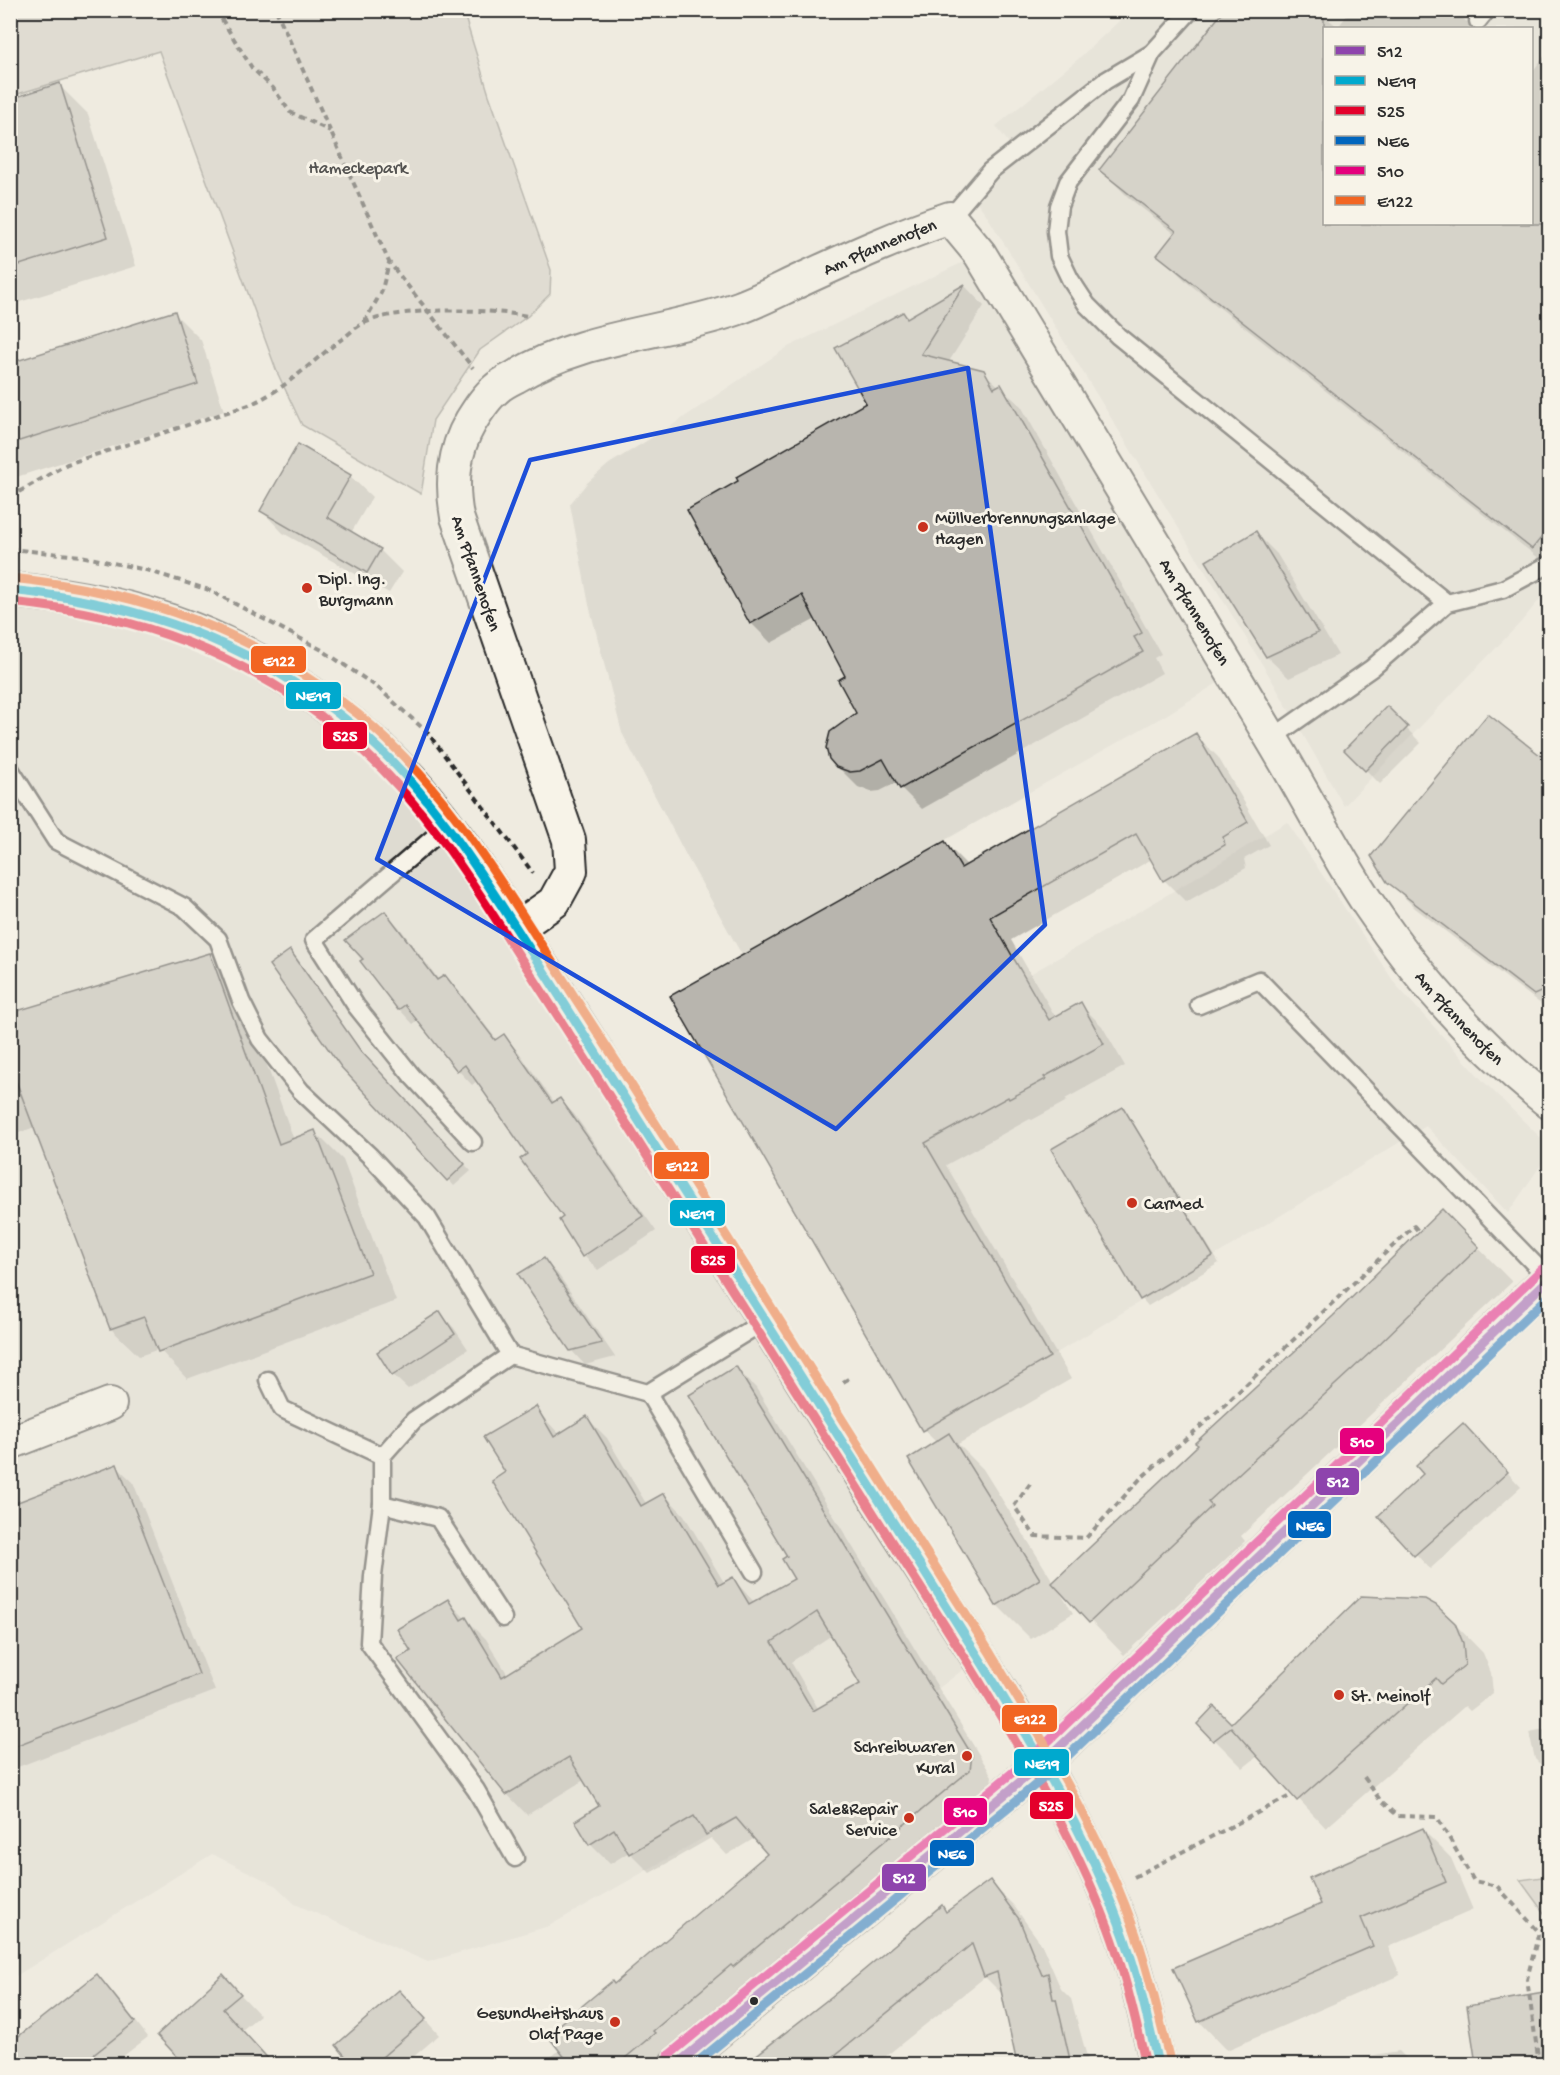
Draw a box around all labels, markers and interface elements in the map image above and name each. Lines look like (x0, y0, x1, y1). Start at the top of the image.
legend (1323, 27, 1533, 225)
text: 512 (1377, 43, 1403, 64)
text: NE19 (1377, 73, 1416, 94)
text: 525 (1377, 103, 1405, 124)
text: NE6 (1377, 133, 1410, 154)
park label: Hameckepark (308, 159, 409, 180)
text: 510 (1377, 163, 1404, 184)
text: E122 (1377, 193, 1413, 214)
street label: Am Pfannenofen (821, 215, 940, 281)
place label: Müllverbrennungsanlage Hagen (935, 509, 1116, 551)
street label: Am Pfannenofen (445, 513, 504, 635)
marker: Müllverbrennungsanlage Hagen (916, 520, 930, 534)
street label: Am Pfannenofen (1153, 555, 1234, 670)
place label: Dipl. Ing. Burgmann (318, 570, 394, 612)
marker: Dipl. Ing. Burgmann (300, 581, 314, 595)
line badge: E122 (250, 645, 307, 674)
text: E122 (263, 654, 295, 673)
line badge: NE19 (285, 681, 342, 710)
text: NE19 (296, 689, 330, 708)
line badge: 525 (322, 721, 368, 750)
text: 525 (333, 729, 358, 748)
street label: Am Pfannenofen (1409, 968, 1507, 1071)
line badge: E122 (653, 1151, 710, 1180)
text: E122 (666, 1159, 698, 1178)
place label: CarMed (1144, 1195, 1204, 1216)
marker: CarMed (1125, 1196, 1139, 1210)
line badge: NE19 (669, 1199, 726, 1227)
text: NE19 (680, 1207, 714, 1226)
line badge: 525 (690, 1245, 736, 1274)
text: 525 (701, 1253, 726, 1272)
line badge: 510 (1339, 1427, 1385, 1455)
text: 510 (1350, 1435, 1374, 1454)
line badge: 512 (1315, 1467, 1360, 1496)
text: 512 (1327, 1475, 1350, 1494)
line badge: NE6 (1287, 1510, 1332, 1539)
text: NE6 (1296, 1519, 1325, 1538)
place label: St. Meinolf (1351, 1687, 1431, 1708)
marker: St. Meinolf (1332, 1688, 1346, 1702)
line badge: E122 (1001, 1704, 1058, 1733)
text: E122 (1014, 1712, 1046, 1731)
place label: Schreibwaren Kural (854, 1738, 955, 1780)
line badge: NE19 (1013, 1748, 1070, 1777)
marker: Schreibwaren Kural (960, 1749, 974, 1763)
text: NE19 (1025, 1757, 1059, 1776)
line badge: 525 (1029, 1791, 1074, 1820)
line badge: 510 (943, 1797, 988, 1826)
text: 525 (1039, 1799, 1064, 1818)
place label: Sale&Repair Service (809, 1800, 899, 1842)
text: 510 (953, 1805, 977, 1824)
marker: Sale&Repair Service (902, 1811, 916, 1825)
line badge: NE6 (929, 1839, 975, 1867)
text: NE6 (938, 1847, 967, 1866)
line badge: 512 (881, 1863, 927, 1892)
text: 512 (893, 1871, 916, 1890)
unlabelled marker (748, 1995, 760, 2007)
place label: Gesundheitshaus Olaf Page (477, 2004, 604, 2046)
marker: Gesundheitshaus Olaf Page (608, 2015, 622, 2029)

